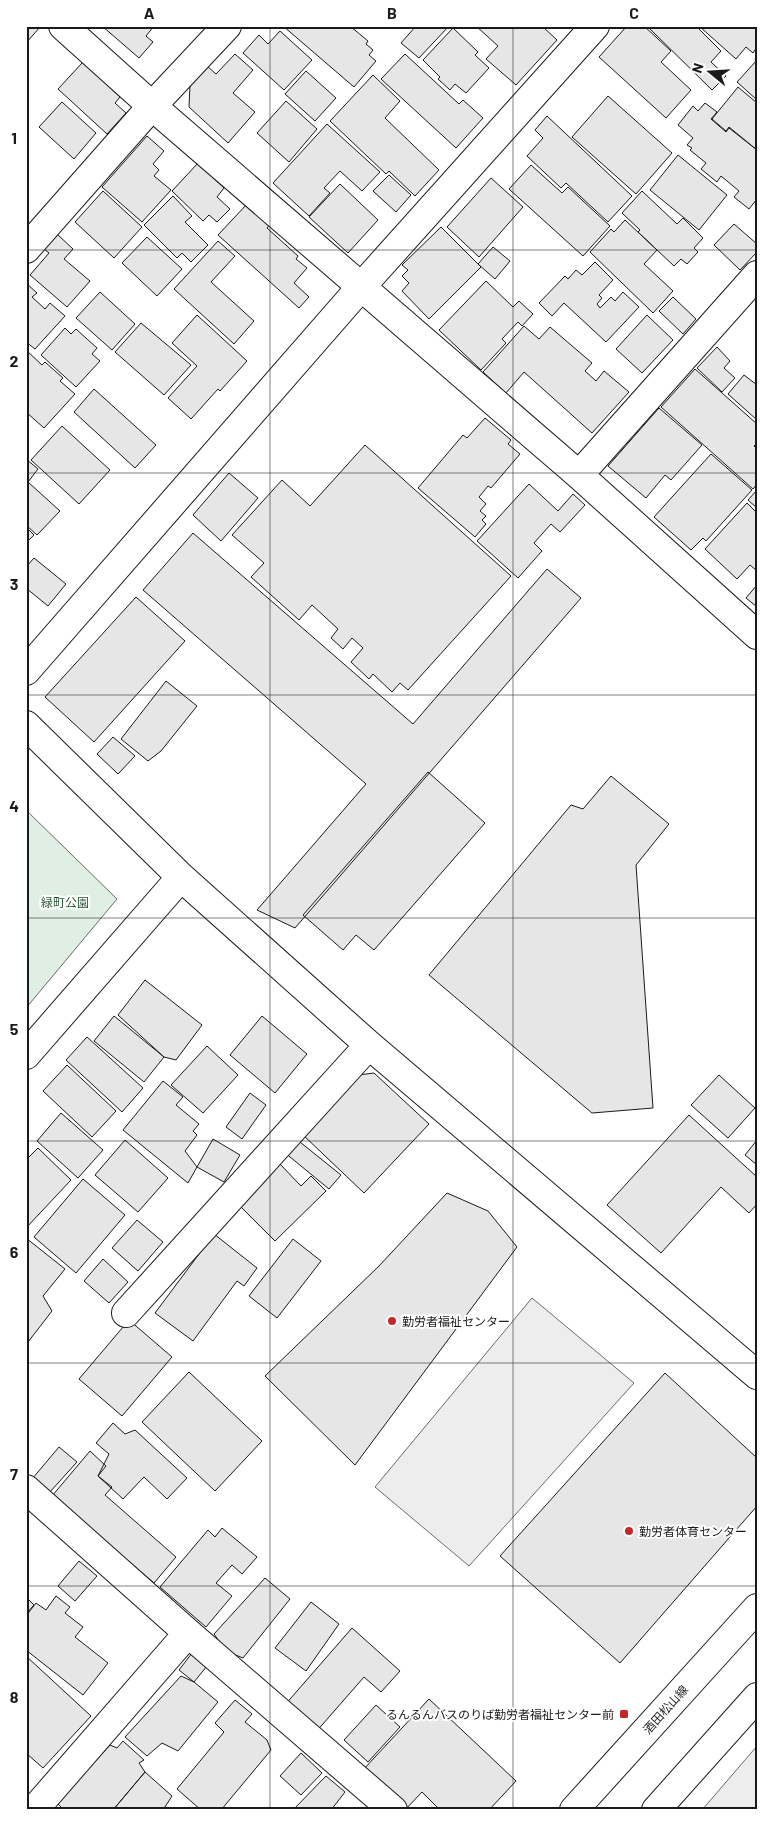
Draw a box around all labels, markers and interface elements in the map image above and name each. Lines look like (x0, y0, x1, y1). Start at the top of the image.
text: A (144, 3, 155, 22)
text: B (387, 3, 397, 22)
text: C (629, 3, 639, 22)
north arrow (686, 48, 736, 98)
text: N (688, 61, 707, 75)
text: 1 (11, 128, 17, 147)
text: 2 (10, 351, 19, 370)
text: 3 (10, 574, 18, 593)
text: 4 (9, 796, 19, 815)
park label: 緑町公園 (41, 895, 89, 909)
text: 5 (10, 1019, 19, 1038)
text: 6 (10, 1242, 19, 1261)
place label: 勤労者福祉センター (402, 1314, 510, 1328)
marker: 勤労者福祉センター (386, 1315, 398, 1327)
text: 7 (10, 1464, 18, 1483)
place label: 勤労者体育センター (639, 1524, 747, 1538)
marker: 勤労者体育センター (623, 1525, 635, 1537)
street label: 酒田松山線 (640, 1682, 690, 1736)
text: 8 (10, 1687, 19, 1706)
place label: るんるんバスのりば勤労者福祉センター前 (386, 1707, 614, 1721)
marker: るんるんバスのりば勤労者福祉センター前 (618, 1708, 630, 1720)

